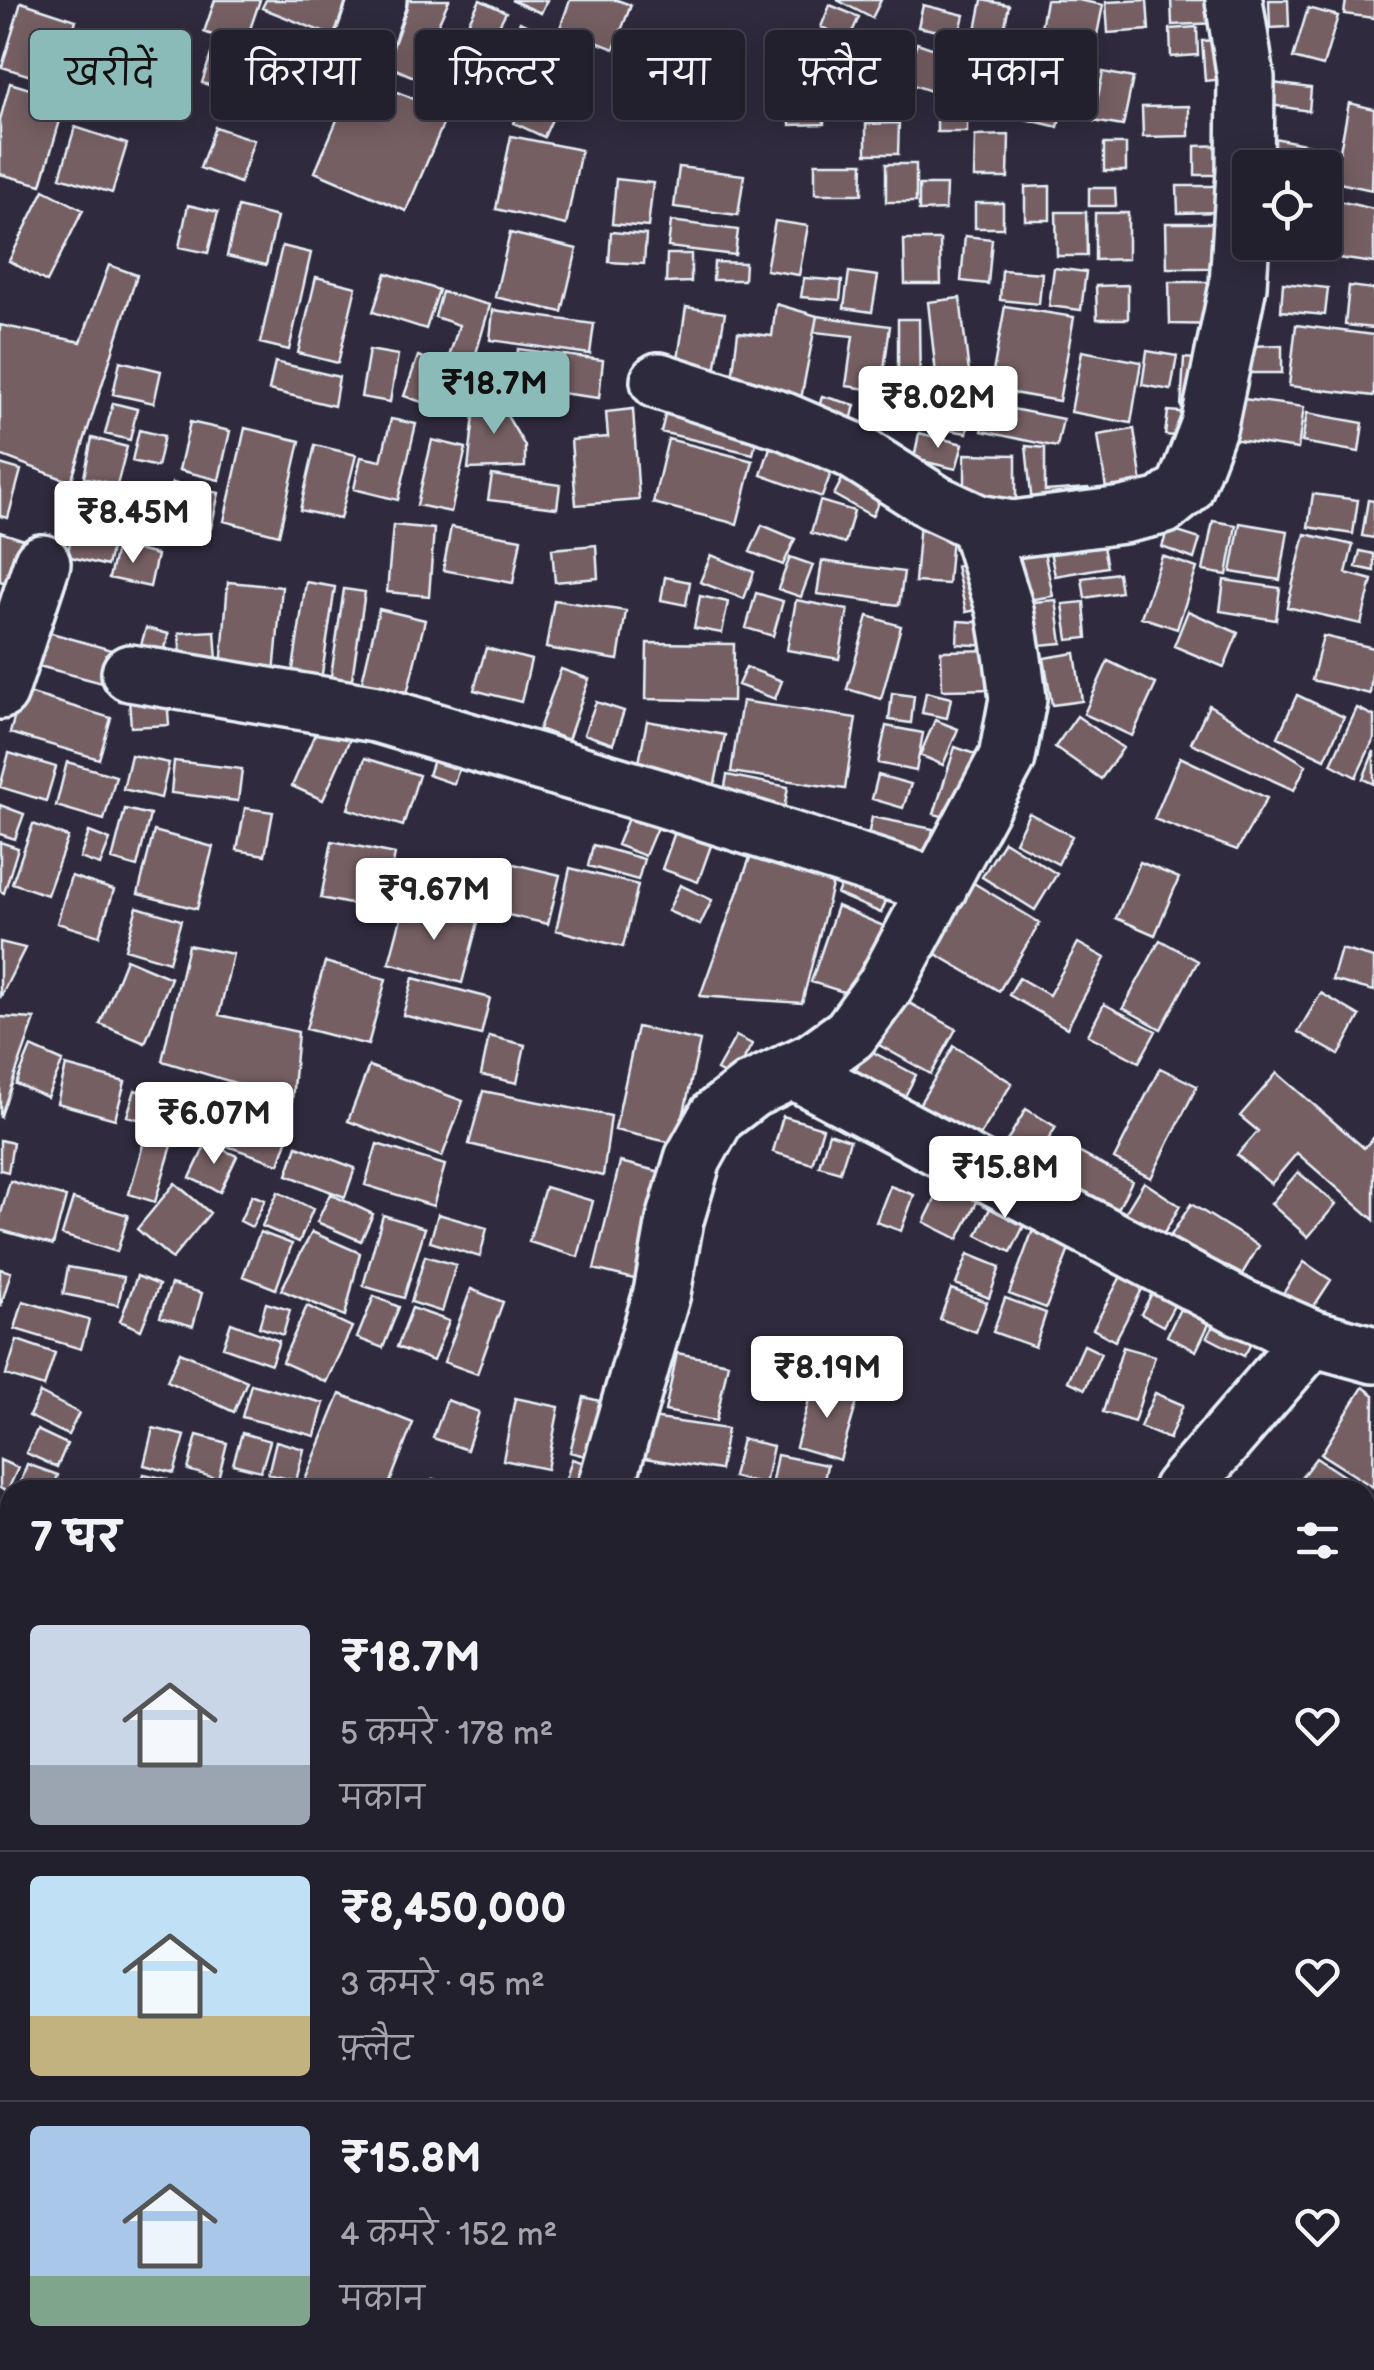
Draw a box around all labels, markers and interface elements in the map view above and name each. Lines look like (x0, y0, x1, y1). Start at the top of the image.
chip: खरीदें (30, 30, 191, 120)
chip: किराया (211, 30, 395, 120)
chip: फ़िल्टर (415, 30, 593, 120)
chip: नया (613, 30, 745, 120)
chip: फ़्लैट (765, 30, 915, 120)
chip: मकान (935, 30, 1097, 120)
map controls (1232, 150, 1342, 260)
button: locate (1232, 150, 1342, 260)
pin: ₹18.7M (413, 352, 575, 437)
text: ₹18.7M (441, 365, 547, 404)
pin: ₹8.02M (857, 366, 1019, 451)
text: ₹8.02M (881, 379, 995, 418)
pin: ₹8.45M (52, 481, 214, 566)
text: ₹8.45M (76, 494, 190, 533)
pin: ₹9.67M (353, 858, 515, 943)
text: ₹9.67M (378, 871, 490, 910)
pin: ₹6.07M (133, 1082, 295, 1167)
text: ₹6.07M (157, 1095, 271, 1134)
pin: ₹15.8M (924, 1136, 1086, 1221)
text: ₹15.8M (951, 1149, 1059, 1188)
pin: ₹8.19M (746, 1336, 908, 1421)
text: ₹8.19M (773, 1349, 881, 1388)
text: 7 घर (30, 1513, 120, 1564)
icon: filters (1290, 1513, 1345, 1568)
text: ₹18.7M (340, 1633, 480, 1684)
icon: home (110, 1665, 230, 1785)
icon: heart (1290, 1698, 1345, 1753)
text: 5 कमरे · 178 m² (340, 1715, 553, 1754)
text: मकान (340, 1780, 425, 1819)
text: ₹8,450,000 (340, 1884, 566, 1935)
icon: home (110, 1916, 230, 2036)
icon: heart (1290, 1949, 1345, 2004)
text: 3 कमरे · 95 m² (340, 1966, 545, 2005)
text: फ़्लैट (340, 2031, 413, 2070)
text: ₹15.8M (340, 2134, 481, 2185)
icon: home (110, 2166, 230, 2286)
icon: heart (1290, 2199, 1345, 2254)
text: 4 कमरे · 152 m² (340, 2216, 557, 2255)
text: मकान (340, 2281, 425, 2320)

